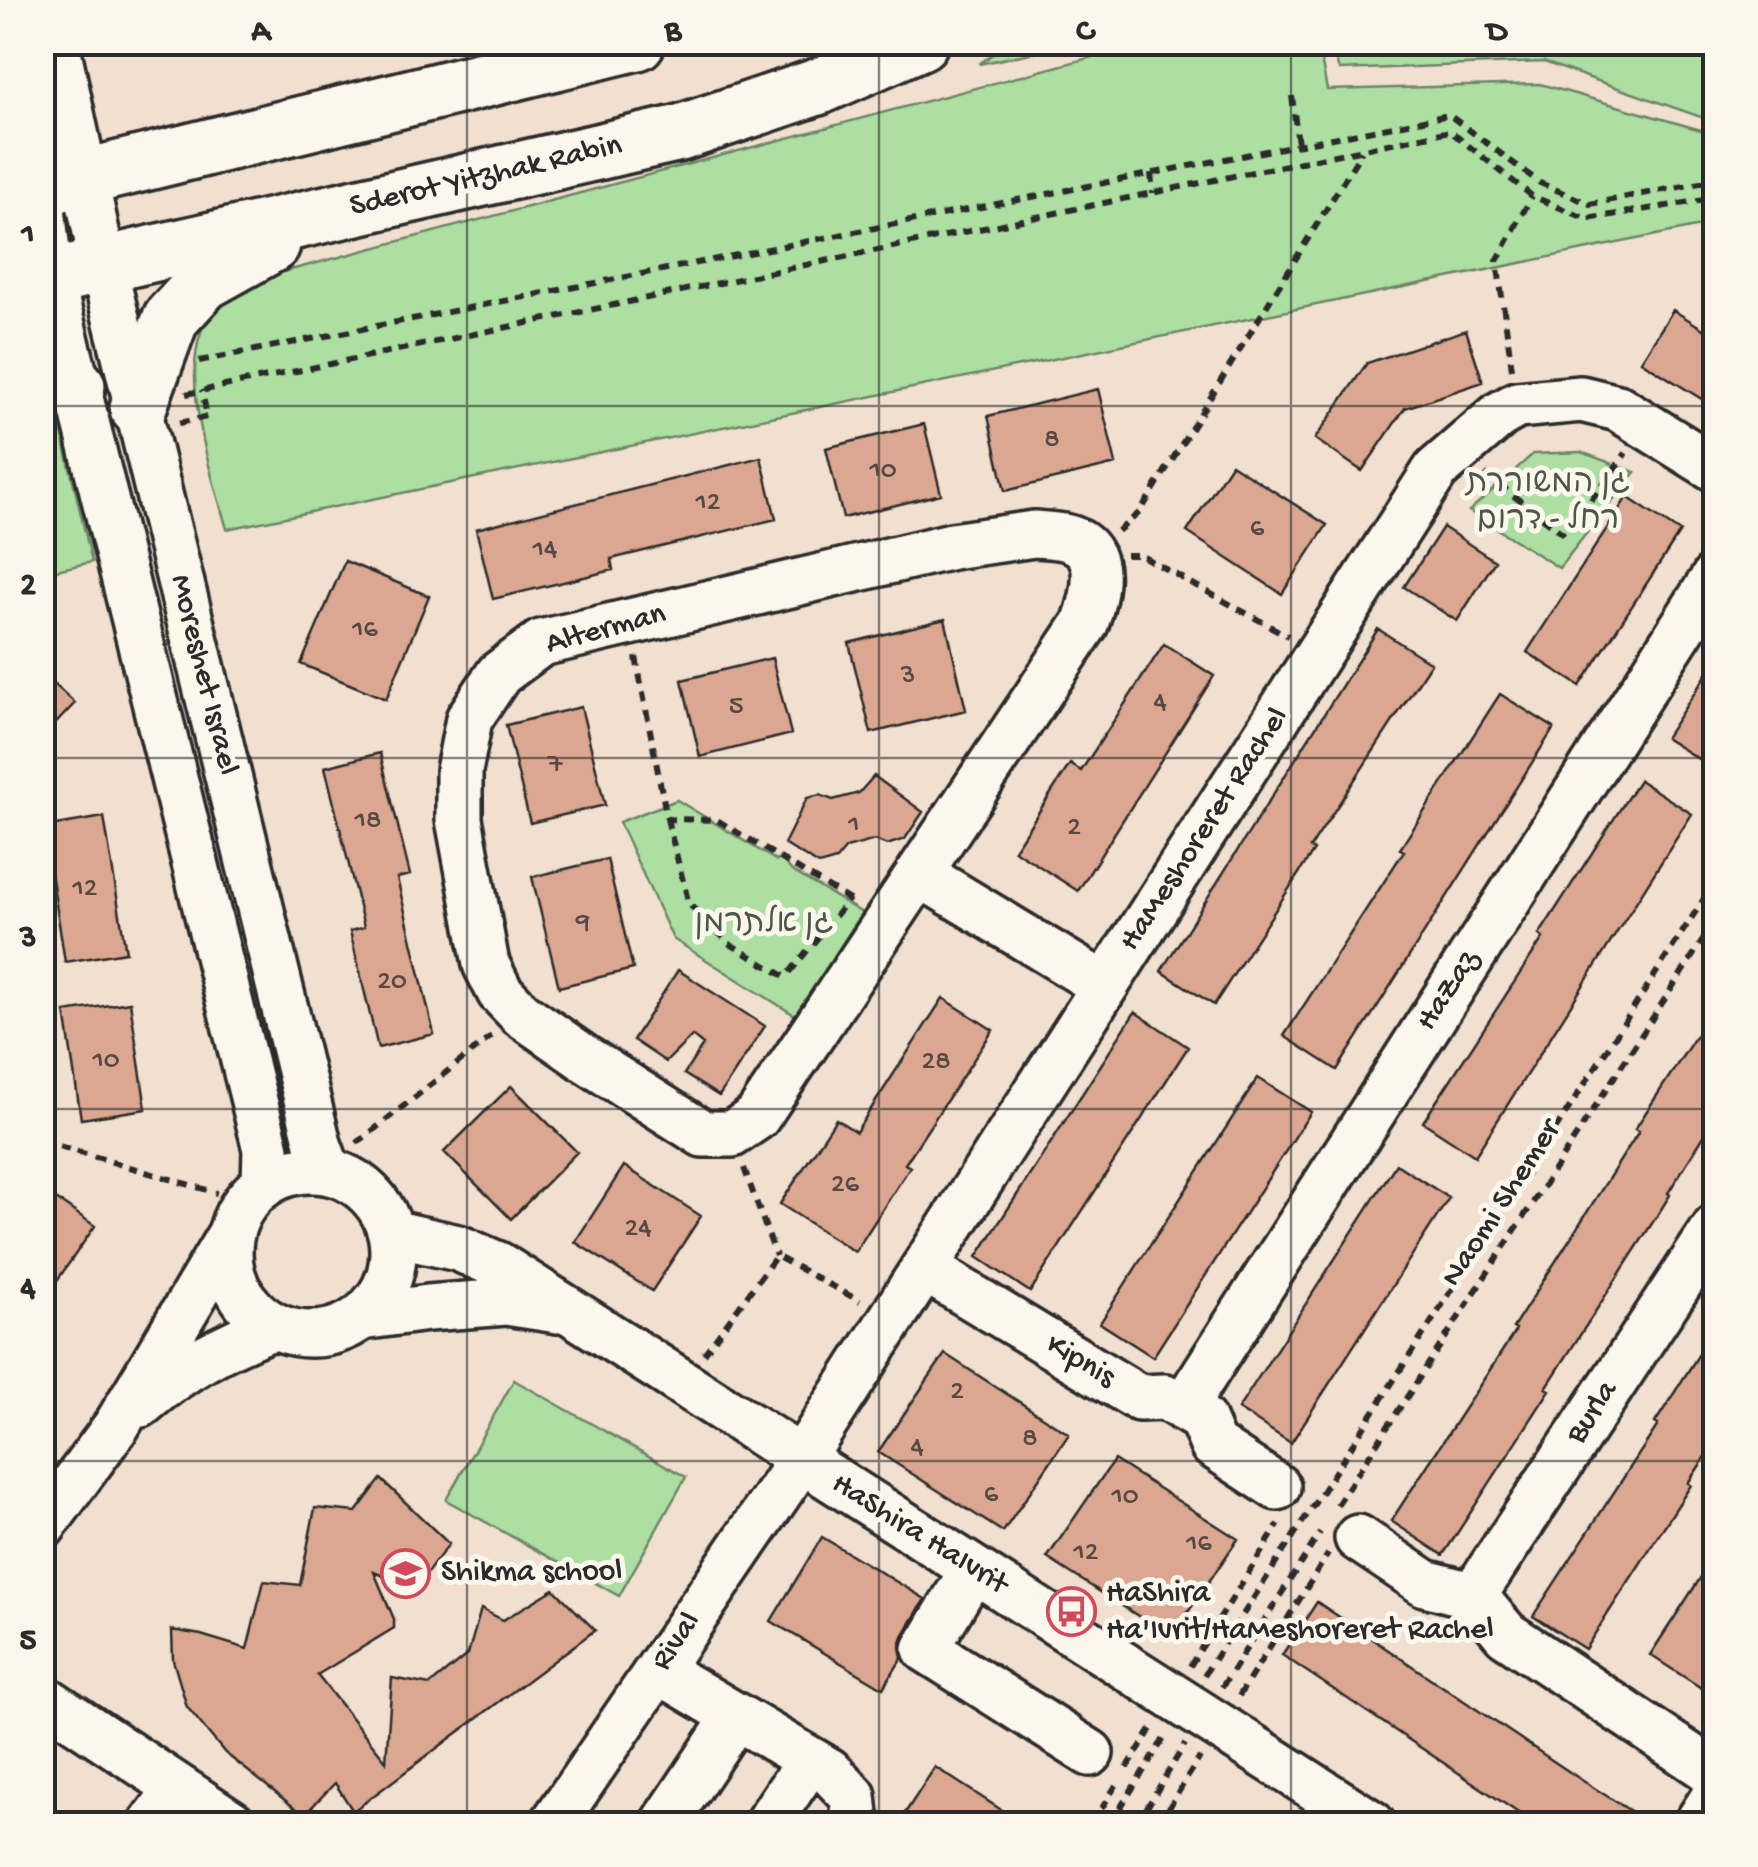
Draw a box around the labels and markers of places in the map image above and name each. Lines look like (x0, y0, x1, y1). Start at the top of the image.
school or university icon: Shikma school (380, 1547, 432, 1599)
place label: Shikma school (441, 1554, 622, 1592)
place label: HaShira Ha'Ivrit/HaMeshoreret Rachel (1106, 1575, 1494, 1650)
bus stop icon: HaShira Ha'Ivrit/HaMeshoreret Rachel (1045, 1586, 1097, 1638)

